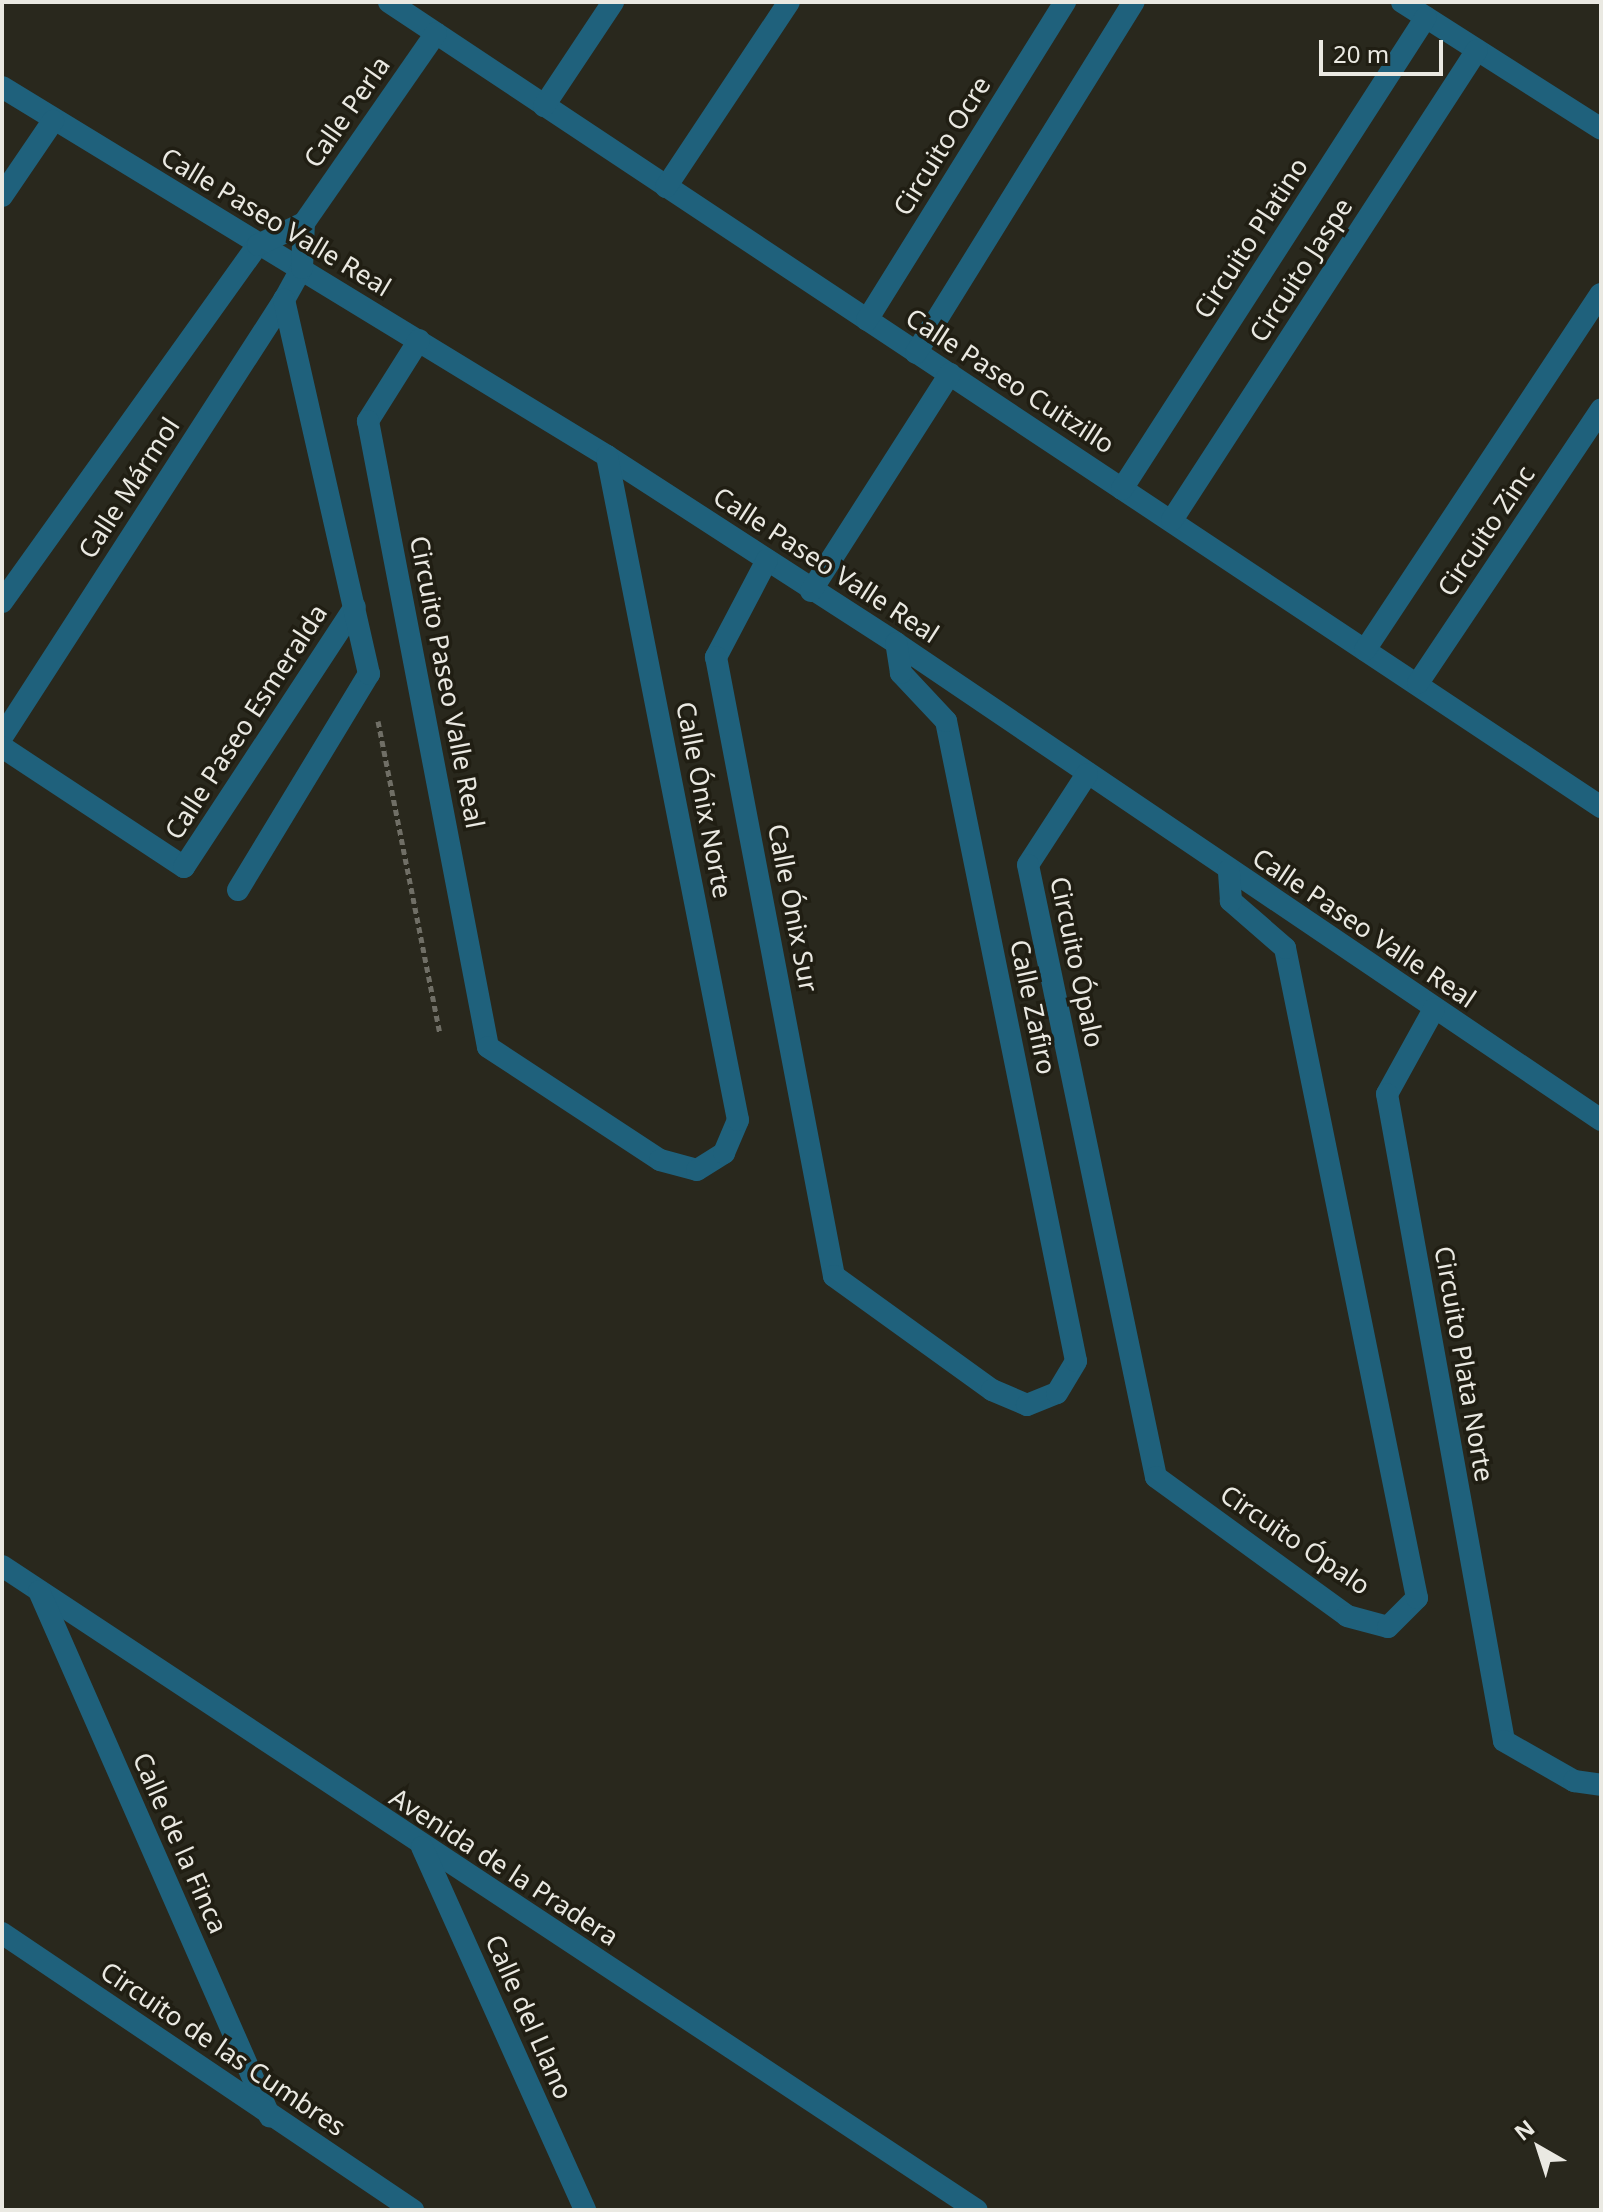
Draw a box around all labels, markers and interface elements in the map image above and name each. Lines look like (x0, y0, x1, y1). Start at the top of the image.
scale bar (1323, 24, 1447, 74)
text: 20 m (1333, 37, 1389, 70)
street label: Calle Perla (297, 51, 397, 173)
street label: Circuito Ocre (887, 71, 997, 221)
street label: Calle Paseo Valle Real (155, 141, 397, 303)
street label: Circuito Platino (1187, 152, 1315, 324)
street label: Circuito Jaspe (1243, 192, 1359, 348)
street label: Calle Paseo Cuitzillo (900, 302, 1120, 460)
street label: Calle Mármol (72, 412, 186, 564)
street label: Circuito Zinc (1431, 460, 1541, 602)
street label: Calle Paseo Valle Real (707, 480, 945, 650)
street label: Circuito Paseo Valle Real (403, 533, 491, 831)
street label: Calle Paseo Esmeralda (158, 599, 334, 845)
street label: Calle Ónix Norte (670, 699, 738, 901)
street label: Calle Ónix Sur (761, 821, 825, 995)
street label: Calle Paseo Valle Real (1246, 842, 1482, 1014)
street label: Circuito Ópalo (1044, 874, 1110, 1050)
street label: Calle Zafiro (1004, 937, 1062, 1077)
street label: Circuito Plata Norte (1428, 1244, 1500, 1484)
street label: Circuito Ópalo (1214, 1478, 1376, 1602)
street label: Calle de la Finca (126, 1748, 234, 1938)
street label: Avenida de la Pradera (384, 1781, 624, 1953)
street label: Calle del Llano (479, 1930, 579, 2104)
street label: Circuito de las Cumbres (95, 1955, 351, 2143)
north arrow (1499, 2108, 1579, 2188)
text: N (1507, 2112, 1540, 2147)

